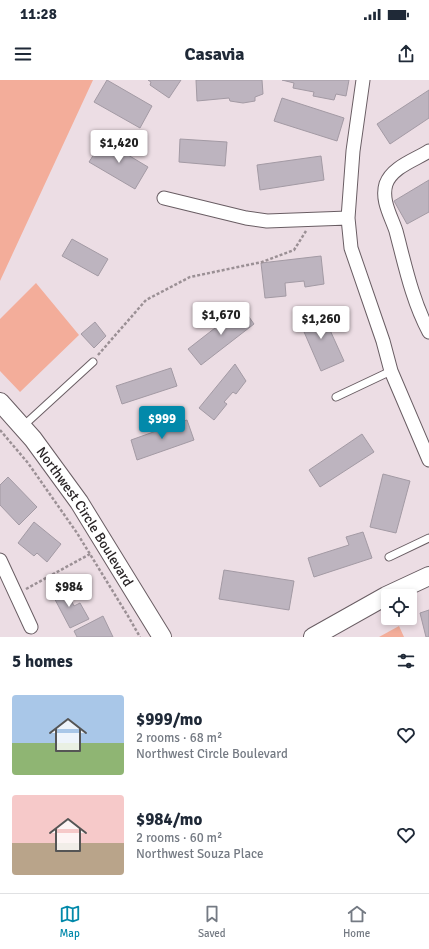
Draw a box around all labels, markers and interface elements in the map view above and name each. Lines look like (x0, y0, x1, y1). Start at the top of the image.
text: 11:28 (20, 5, 57, 23)
icon: menu (12, 43, 34, 65)
text: Casavia (185, 43, 244, 65)
icon: share (395, 43, 417, 65)
pin: $1,420 (86, 130, 152, 164)
text: $1,420 (100, 135, 138, 151)
pin: $1,670 (188, 302, 254, 336)
pin: $1,260 (288, 306, 354, 340)
text: $1,670 (202, 307, 240, 323)
text: $1,260 (302, 311, 340, 327)
pin: $999 (138, 406, 186, 440)
text: $999 (148, 411, 176, 427)
street label: Northwest Circle Boulevard (33, 444, 137, 590)
pin: $984 (45, 574, 93, 608)
text: $984 (55, 579, 83, 595)
map controls (381, 589, 417, 625)
button: locate (381, 589, 417, 625)
icon: filters (395, 650, 417, 672)
text: 5 homes (12, 651, 73, 672)
text: $999/mo (136, 709, 202, 730)
icon: home (44, 711, 92, 759)
icon: heart (395, 724, 417, 746)
text: 2 rooms · 68 m² (136, 730, 222, 746)
text: Northwest Circle Boulevard (136, 746, 288, 762)
text: $984/mo (136, 809, 202, 830)
icon: home (44, 811, 92, 859)
icon: heart (395, 824, 417, 846)
text: 2 rooms · 60 m² (136, 830, 222, 846)
text: Northwest Souza Place (136, 846, 264, 862)
tab: Map (59, 903, 81, 940)
tab: Saved (198, 903, 226, 940)
tab: Home (343, 903, 370, 940)

